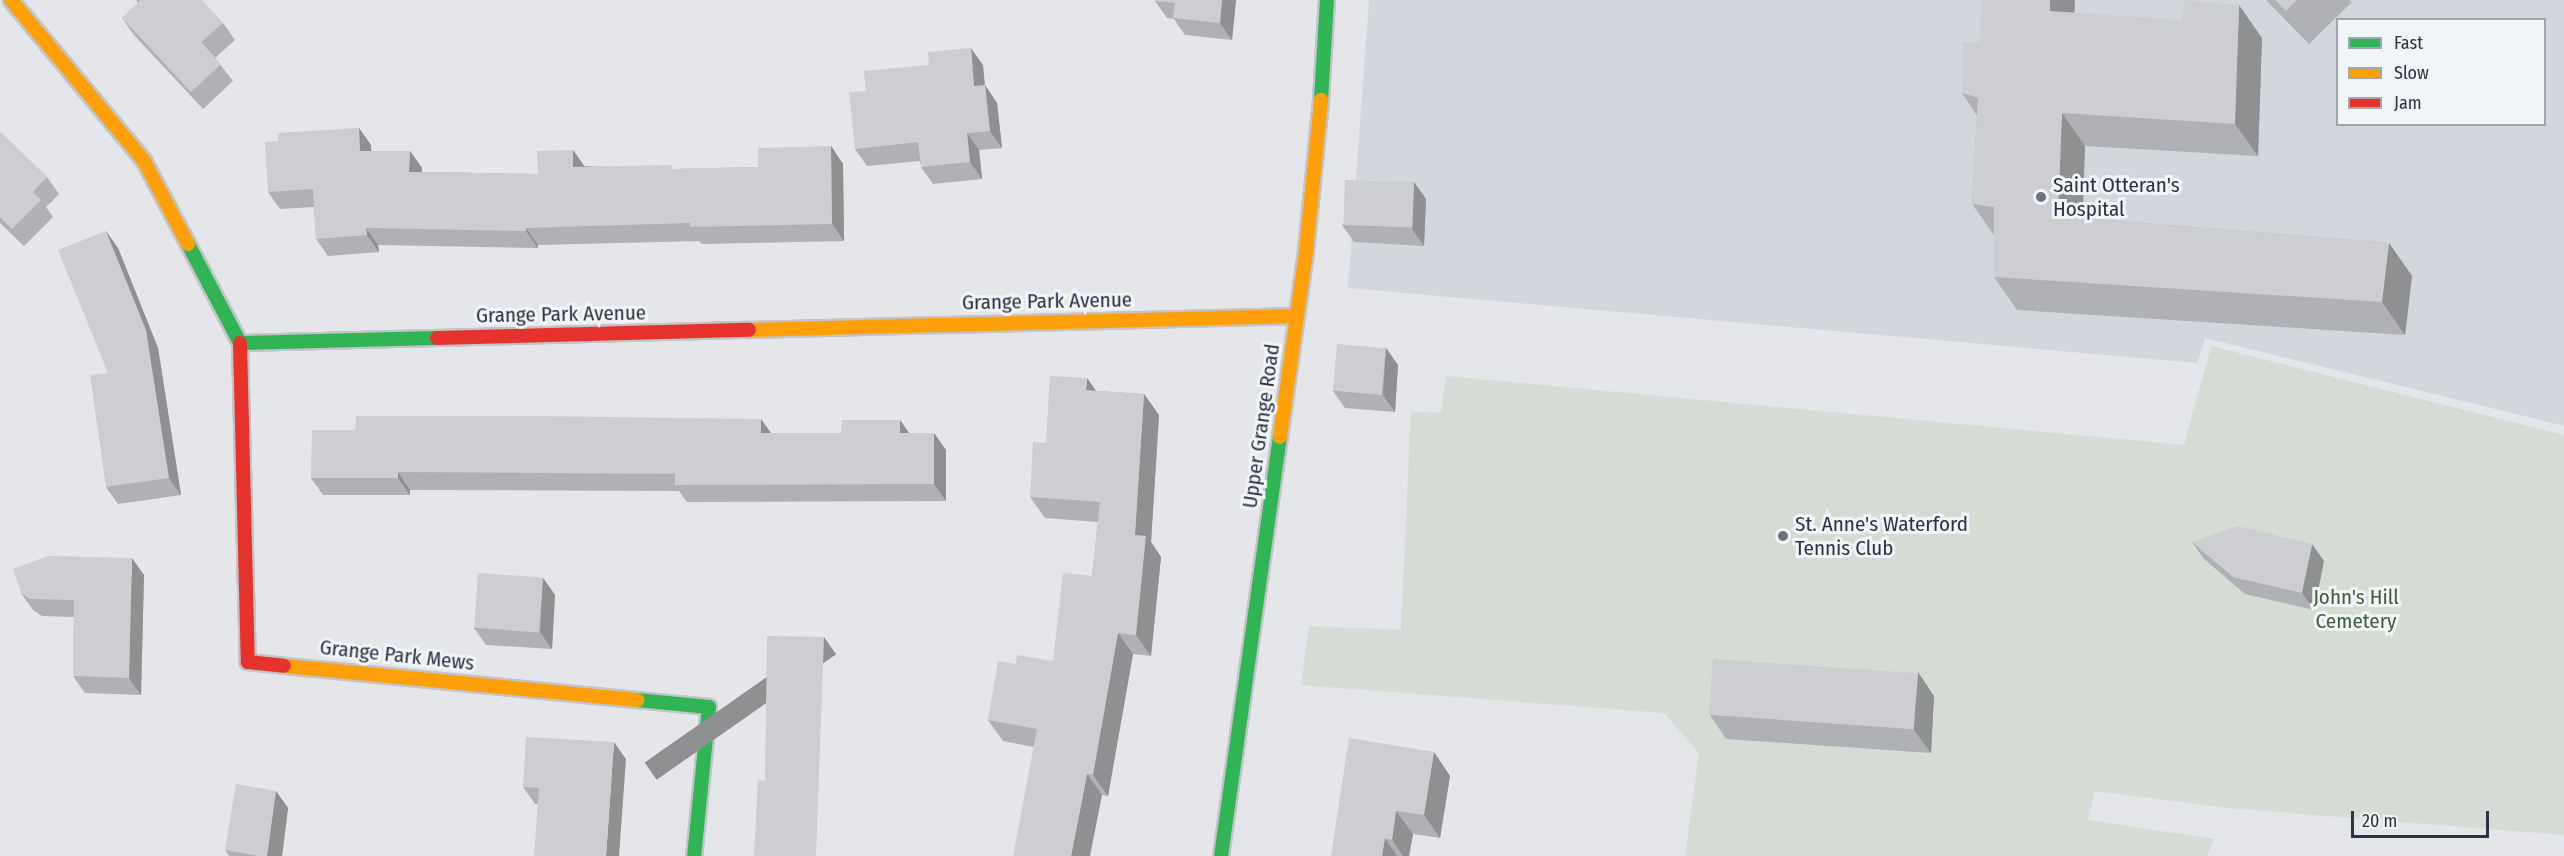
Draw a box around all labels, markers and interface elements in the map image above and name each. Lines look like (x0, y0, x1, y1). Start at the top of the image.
legend (2336, 18, 2546, 126)
text: Fast (2394, 32, 2423, 54)
text: Slow (2394, 62, 2429, 84)
text: Jam (2394, 92, 2422, 114)
place label: Saint Otteran's Hospital (2053, 172, 2180, 222)
marker: Saint Otteran's Hospital (2034, 190, 2048, 204)
street label: Grange Park Avenue (962, 287, 1132, 315)
street label: Grange Park Avenue (476, 300, 646, 328)
street label: Upper Grange Road (1237, 342, 1285, 510)
place label: St. Anne's Waterford Tennis Club (1795, 511, 1968, 561)
marker: St. Anne's Waterford Tennis Club (1776, 529, 1790, 543)
park label: John's Hill Cemetery (2313, 584, 2399, 634)
street label: Grange Park Mews (319, 634, 475, 676)
scale bar (2354, 799, 2492, 837)
text: 20 m (2362, 810, 2397, 832)

